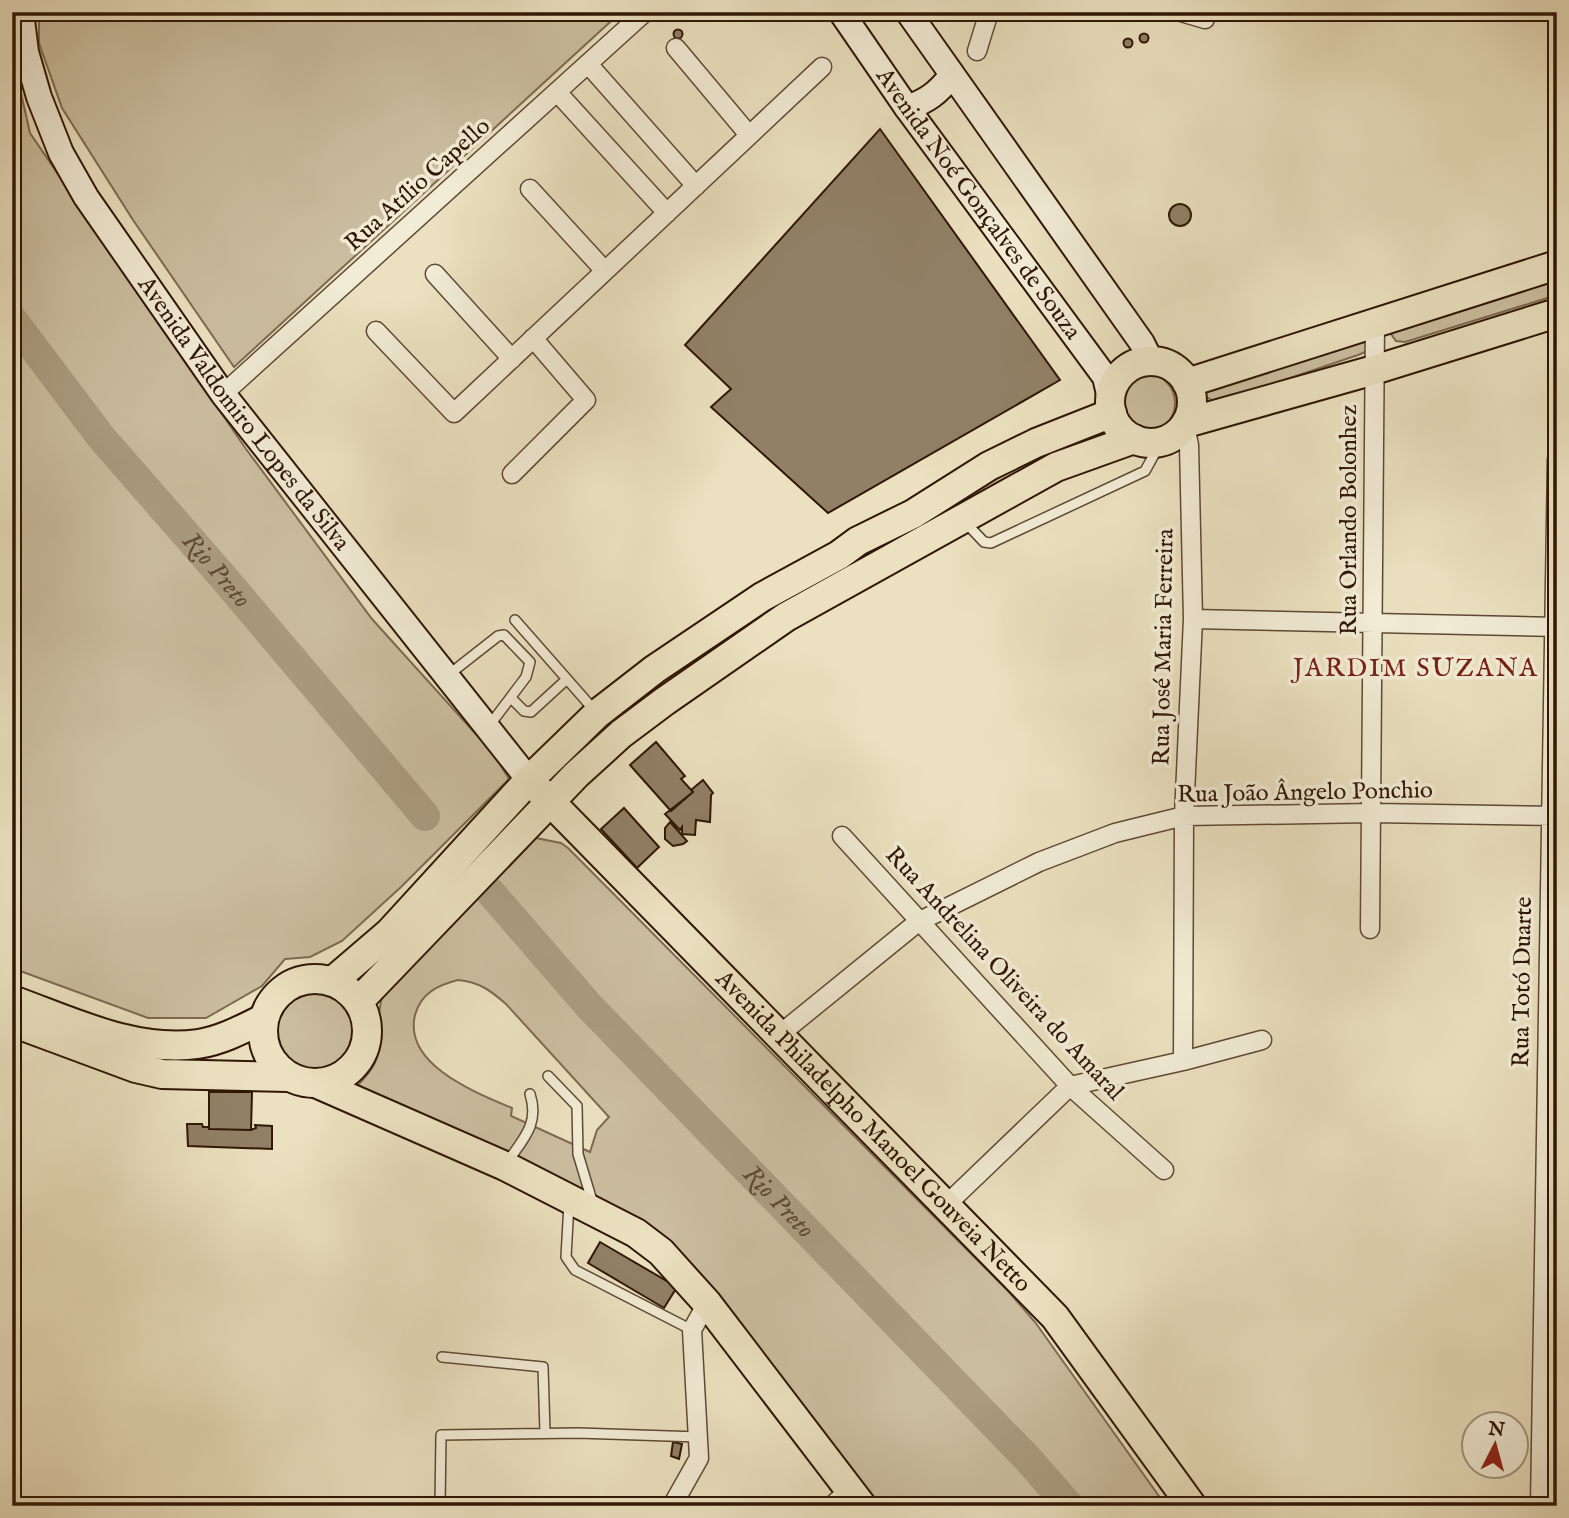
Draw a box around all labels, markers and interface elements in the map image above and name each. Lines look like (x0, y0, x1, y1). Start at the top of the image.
street label: Avenida Noé Gonçalves de Souza (868, 61, 1088, 347)
street label: Rua Atílio Capello (339, 111, 497, 259)
street label: Avenida Valdomiro Lopes da Silva (130, 270, 357, 558)
street label: Rua Orlando Bolonhez (1334, 404, 1365, 636)
water label: Rio Preto (175, 525, 258, 615)
street label: Rua José Maria Ferreira (1146, 528, 1182, 766)
district label: JARDIM SUZANA (1290, 652, 1539, 685)
street label: Rua João Ângelo Ponchio (1177, 775, 1433, 811)
street label: Rua Andrelina Oliveira do Amaral (878, 840, 1130, 1108)
street label: Rua Totó Duarte (1506, 896, 1540, 1068)
street label: Avenida Philadelpho Manoel Gouveia Netto (708, 963, 1038, 1299)
water label: Rio Preto (736, 1158, 822, 1245)
north arrow (1460, 1410, 1530, 1480)
text: N (1486, 1417, 1507, 1443)

